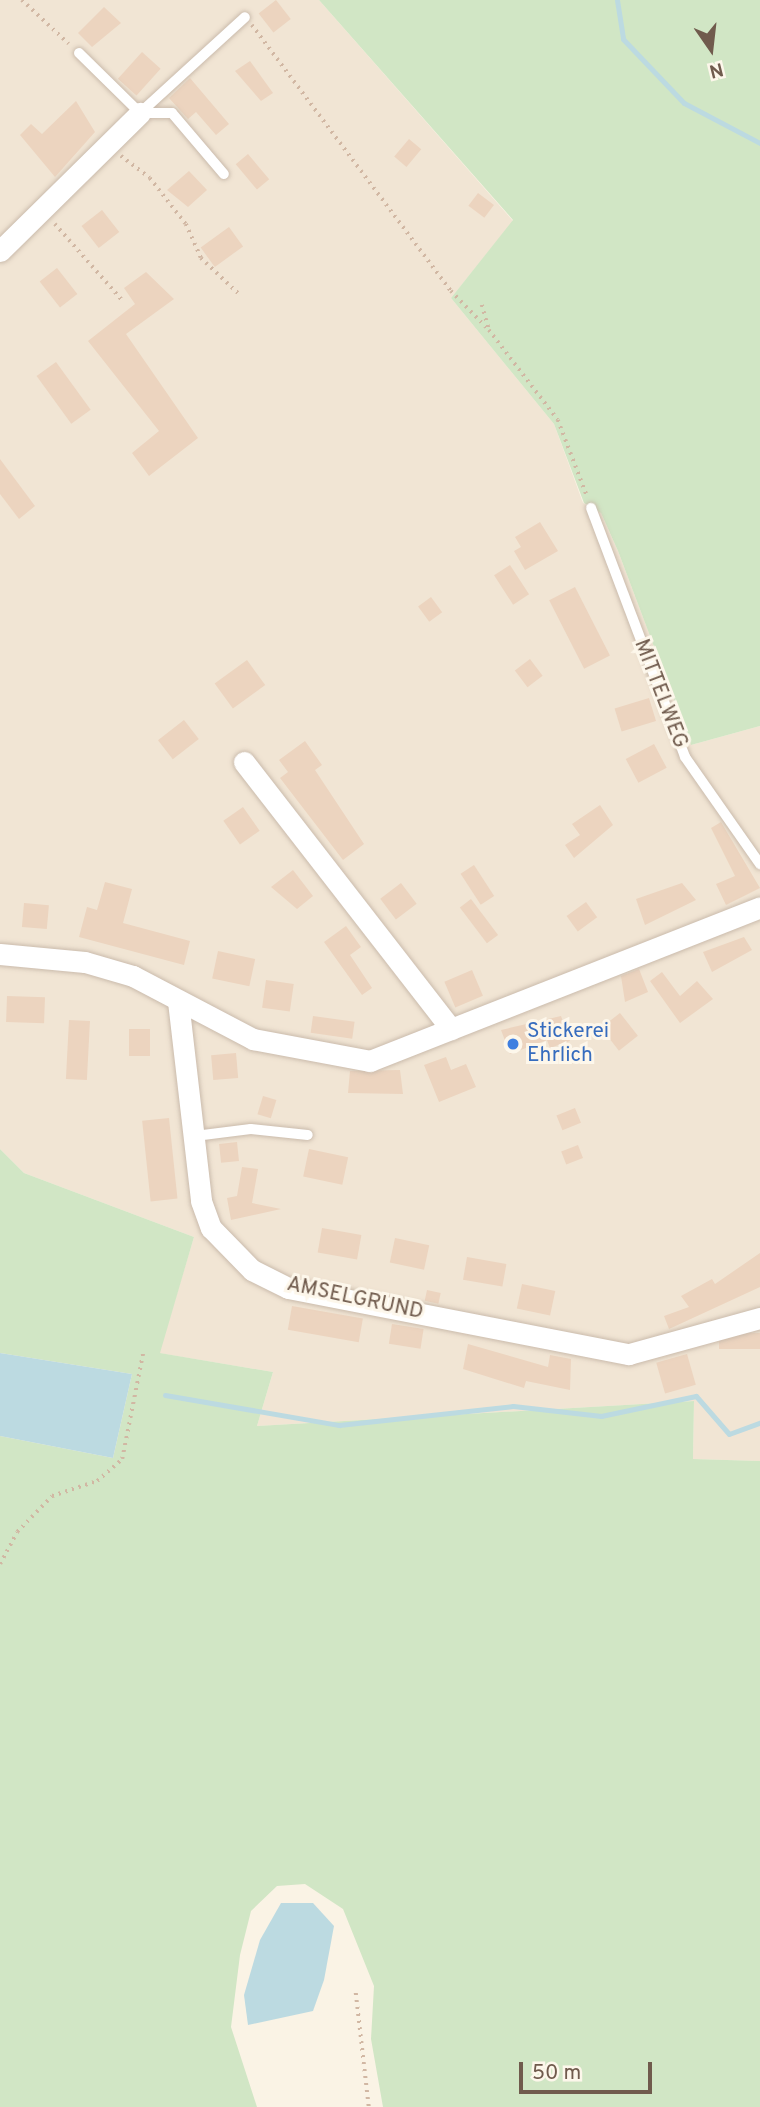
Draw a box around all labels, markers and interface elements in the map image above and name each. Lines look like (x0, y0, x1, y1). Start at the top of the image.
north arrow (676, 14, 746, 84)
text: N (707, 56, 726, 83)
street label: MITTELWEG (628, 636, 692, 752)
place label: Stickerei Ehrlich (527, 1019, 609, 1069)
marker: Stickerei Ehrlich (505, 1036, 521, 1052)
street label: AMSELGRUND (284, 1272, 426, 1326)
scale bar (522, 2048, 655, 2092)
text: 50 m (532, 2060, 581, 2087)

